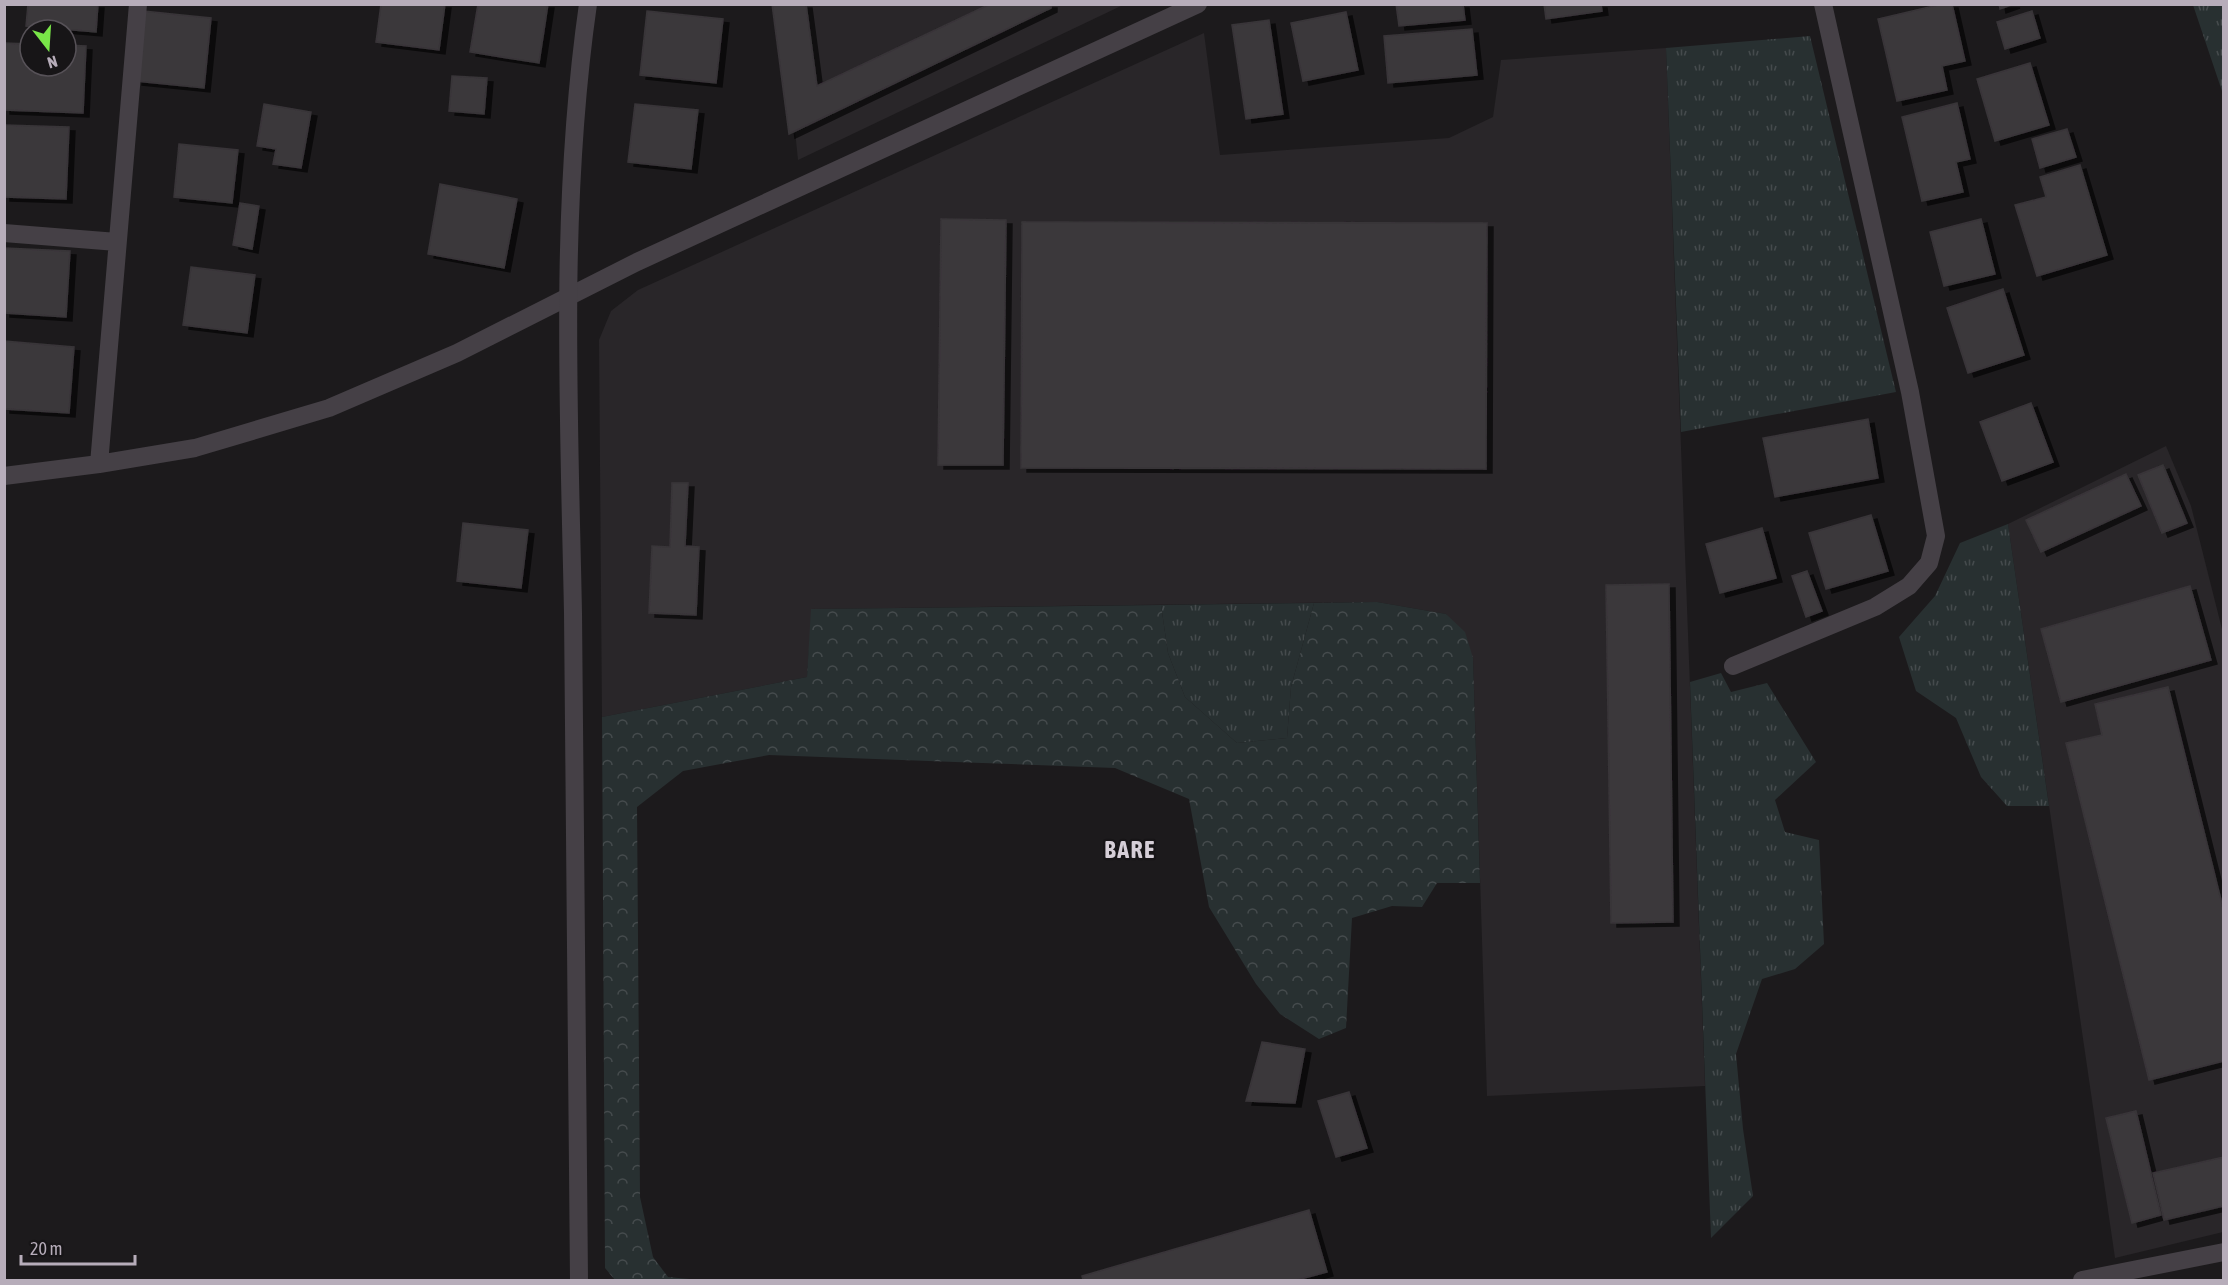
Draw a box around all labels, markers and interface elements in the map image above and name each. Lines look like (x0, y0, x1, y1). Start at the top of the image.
north arrow (18, 18, 78, 78)
text: N (45, 52, 60, 72)
district label: BARE (1104, 836, 1156, 863)
scale bar (21, 1228, 135, 1266)
text: 20 m (30, 1238, 62, 1259)

